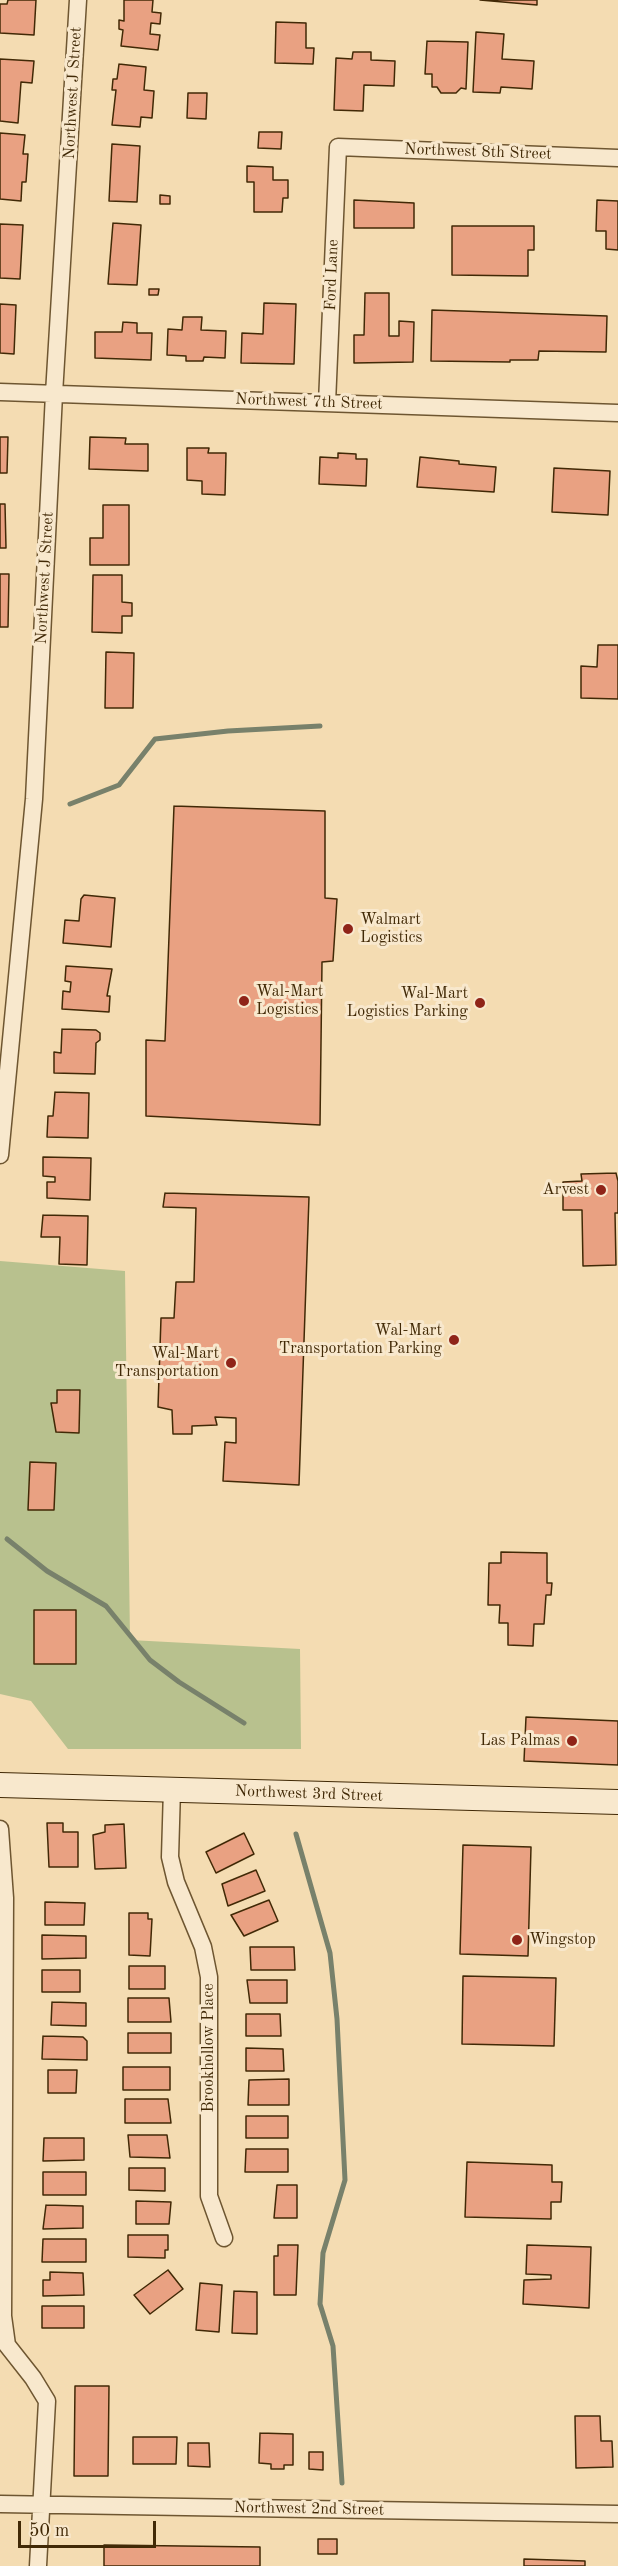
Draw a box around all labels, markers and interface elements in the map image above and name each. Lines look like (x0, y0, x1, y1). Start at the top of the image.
street label: Northwest J Street (60, 26, 86, 160)
street label: Northwest 8th Street (404, 140, 552, 164)
street label: Ford Lane (321, 239, 343, 311)
street label: Northwest 7th Street (235, 390, 383, 414)
street label: Northwest J Street (32, 511, 58, 645)
place label: Walmart Logistics (360, 910, 422, 948)
marker: Walmart Logistics (341, 922, 355, 936)
place label: Wal-Mart Logistics (256, 982, 323, 1020)
place label: Wal-Mart Logistics Parking (347, 984, 468, 1022)
marker: Wal-Mart Logistics (237, 994, 251, 1008)
marker: Wal-Mart Logistics Parking (473, 996, 487, 1010)
place label: Arvest (543, 1180, 589, 1200)
marker: Arvest (594, 1183, 608, 1197)
place label: Wal-Mart Transportation Parking (279, 1321, 442, 1359)
marker: Wal-Mart Transportation Parking (447, 1333, 461, 1347)
place label: Wal-Mart Transportation (115, 1344, 219, 1382)
marker: Wal-Mart Transportation (224, 1356, 238, 1370)
place label: Las Palmas (480, 1731, 560, 1751)
marker: Las Palmas (565, 1734, 579, 1748)
street label: Northwest 3rd Street (235, 1782, 383, 1806)
place label: Wingstop (529, 1930, 596, 1950)
marker: Wingstop (510, 1933, 524, 1947)
street label: Brookhollow Place (199, 1983, 219, 2113)
street label: Northwest 2nd Street (234, 2498, 384, 2520)
scale bar (21, 2509, 159, 2547)
text: 50 m (29, 2522, 69, 2540)

